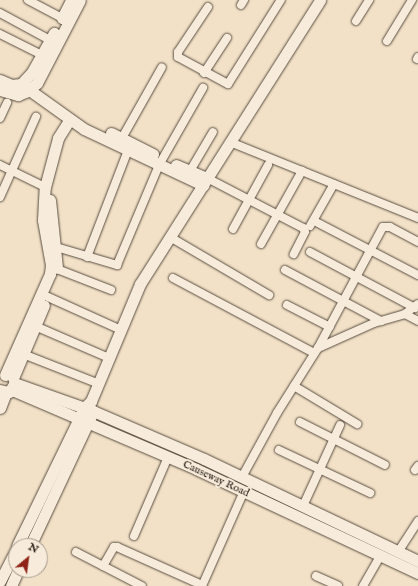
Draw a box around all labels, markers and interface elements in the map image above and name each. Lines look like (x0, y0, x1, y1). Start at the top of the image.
street label: Causeway Road (181, 458, 251, 500)
north arrow (8, 538, 48, 578)
text: N (26, 540, 41, 557)

